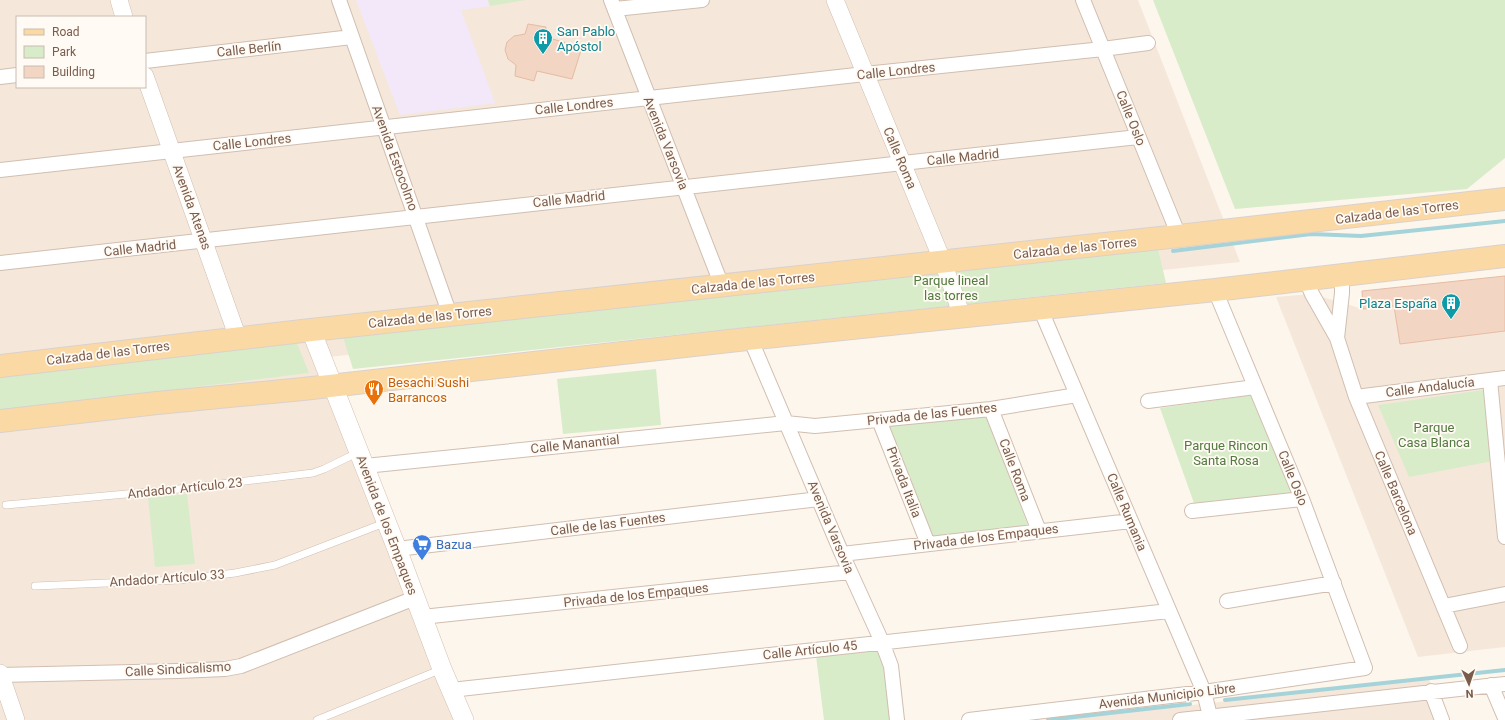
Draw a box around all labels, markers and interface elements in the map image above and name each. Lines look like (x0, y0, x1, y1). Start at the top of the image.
legend (16, 16, 146, 88)
place label: San Pablo Apóstol (557, 24, 615, 54)
text: Road (52, 25, 80, 39)
building icon: San Pablo Apóstol (532, 27, 554, 55)
street label: Calle Berlín (216, 38, 282, 60)
text: Park (52, 45, 77, 59)
street label: Calle Londres (856, 59, 936, 83)
text: Building (52, 65, 95, 79)
street label: Calle Oslo (1113, 88, 1149, 148)
street label: Calle Londres (534, 94, 614, 118)
street label: Avenida Varsovia (640, 94, 692, 192)
street label: Avenida Estocolmo (369, 103, 421, 213)
street label: Calle Roma (880, 125, 920, 191)
street label: Calle Londres (212, 130, 292, 154)
street label: Calle Madrid (926, 146, 1000, 168)
street label: Avenida Atenas (170, 162, 214, 252)
street label: Calle Madrid (532, 188, 606, 210)
street label: Calzada de las Torres (1335, 197, 1460, 227)
street label: Calzada de las Torres (1013, 234, 1138, 262)
street label: Calle Madrid (103, 237, 177, 259)
street label: Calzada de las Torres (691, 269, 816, 297)
park label: Parque lineal las torres (914, 273, 988, 303)
building icon: Plaza España (1440, 292, 1462, 320)
place label: Plaza España (1359, 296, 1437, 311)
street label: Calzada de las Torres (368, 303, 493, 331)
street label: Calzada de las Torres (46, 338, 171, 368)
street label: Calle Andalucía (1385, 374, 1475, 400)
place label: Besachi Sushi Barrancos (388, 375, 469, 405)
restaurant icon: Besachi Sushi Barrancos (363, 378, 385, 406)
street label: Privada de las Fuentes (866, 400, 998, 428)
park label: Parque Casa Blanca (1398, 420, 1470, 450)
street label: Calle Manantial (530, 432, 620, 456)
street label: Calle Roma (996, 437, 1034, 503)
park label: Parque Rincon Santa Rosa (1184, 438, 1268, 468)
street label: Privada Italia (884, 444, 924, 520)
street label: Calle Oslo (1275, 448, 1311, 508)
street label: Calle Barcelona (1372, 449, 1420, 537)
street label: Avenida de los Empaques (353, 453, 421, 597)
street label: Calle Rumania (1104, 471, 1150, 553)
street label: Andador Artículo 23 (127, 475, 243, 501)
street label: Avenida Varsovia (805, 478, 857, 576)
street label: Calle de las Fuentes (550, 509, 667, 538)
street label: Privada de los Empaques (913, 521, 1060, 553)
supermarket icon: Bazua (411, 533, 433, 561)
place label: Bazua (436, 537, 472, 552)
street label: Andador Artículo 33 (109, 566, 225, 590)
street label: Privada de los Empaques (563, 580, 710, 610)
street label: Calle Artículo 45 (762, 638, 858, 662)
street label: Calle Sindicalismo (125, 659, 231, 679)
north arrow (1449, 664, 1489, 704)
street label: Avenida Municipio Libre (1098, 680, 1236, 712)
text: N (1465, 687, 1474, 700)

